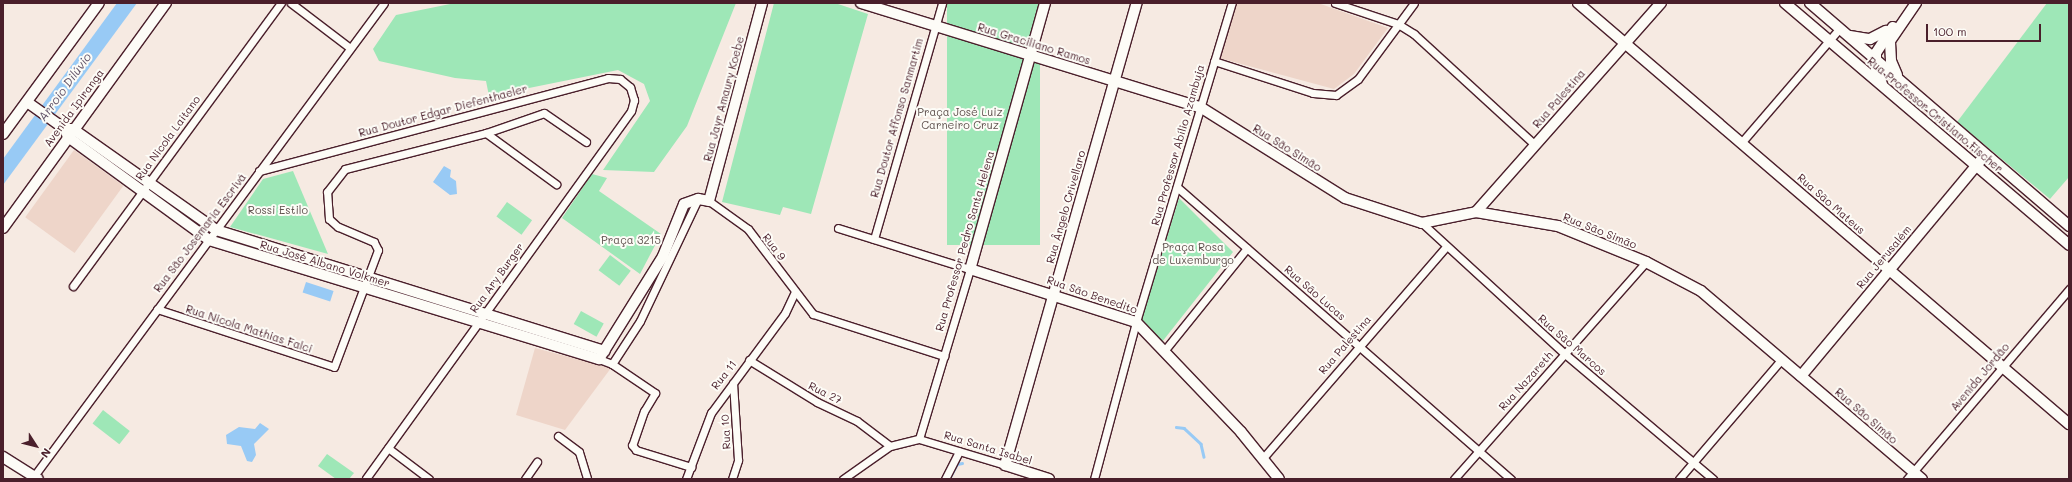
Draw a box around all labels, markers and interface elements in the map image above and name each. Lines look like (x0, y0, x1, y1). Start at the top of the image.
scale bar (1928, 16, 2043, 42)
street label: Rua Graciliano Ramos (976, 21, 1092, 67)
text: 100 m (1933, 23, 1967, 39)
street label: Rua Jayr Amaury Koebe (701, 35, 747, 163)
street label: Rua Doutor Affonso Sanmartim (868, 37, 926, 199)
water label: Arroio Dilúvio (35, 50, 95, 124)
street label: Rua Professor Cristiano Fischer (1865, 54, 2005, 176)
street label: Rua Professor Abílio Azambuja (1149, 63, 1207, 227)
street label: Avenida Ipiranga (41, 67, 107, 149)
street label: Rua Palestina (1530, 67, 1588, 131)
street label: Rua Doutor Edgar Diefenthaeler (357, 82, 529, 140)
street label: Rua Nicola Laitano (133, 93, 203, 183)
park label: Praça José Luiz Carneiro Cruz (917, 106, 1003, 132)
street label: Rua São Simão (1250, 122, 1324, 174)
street label: Rua Professor Pedro Santa Helena (933, 149, 997, 333)
street label: Rua Ângelo Crivellaro (1044, 149, 1088, 265)
street label: Rua São Josemaría Escrivá (151, 171, 249, 295)
street label: Rua São Mateus (1795, 171, 1867, 237)
park label: Rossi Estilo (248, 203, 308, 217)
street label: Rua São Simão (1561, 210, 1639, 252)
street label: Rua Jerusalém (1854, 223, 1914, 291)
street label: Rua 9 (760, 231, 788, 263)
park label: Praça 3215 (601, 233, 661, 247)
street label: Rua José Albano Volkmer (258, 238, 392, 290)
street label: Rua Ary Burger (467, 241, 527, 315)
park label: Praça Rosa de Luxemburgo (1152, 241, 1234, 267)
street label: Rua São Lucas (1282, 263, 1348, 323)
street label: Rua São Benedito (1045, 273, 1139, 317)
street label: Rua Nicola Mathias Falci (184, 302, 314, 356)
street label: Rua São Marcos (1535, 312, 1609, 378)
street label: Rua Palestina (1316, 313, 1374, 377)
street label: Avenida Jordão (1948, 340, 2012, 414)
street label: Rua Nazareth (1496, 349, 1556, 413)
street label: Rua 11 (709, 358, 739, 392)
street label: Rua 27 (806, 379, 844, 407)
street label: Rua São Simão (1832, 385, 1900, 447)
street label: Rua 10 (718, 414, 734, 450)
north arrow (16, 426, 56, 466)
street label: Rua Santa Isabel (942, 428, 1034, 468)
text: N (38, 446, 55, 461)

